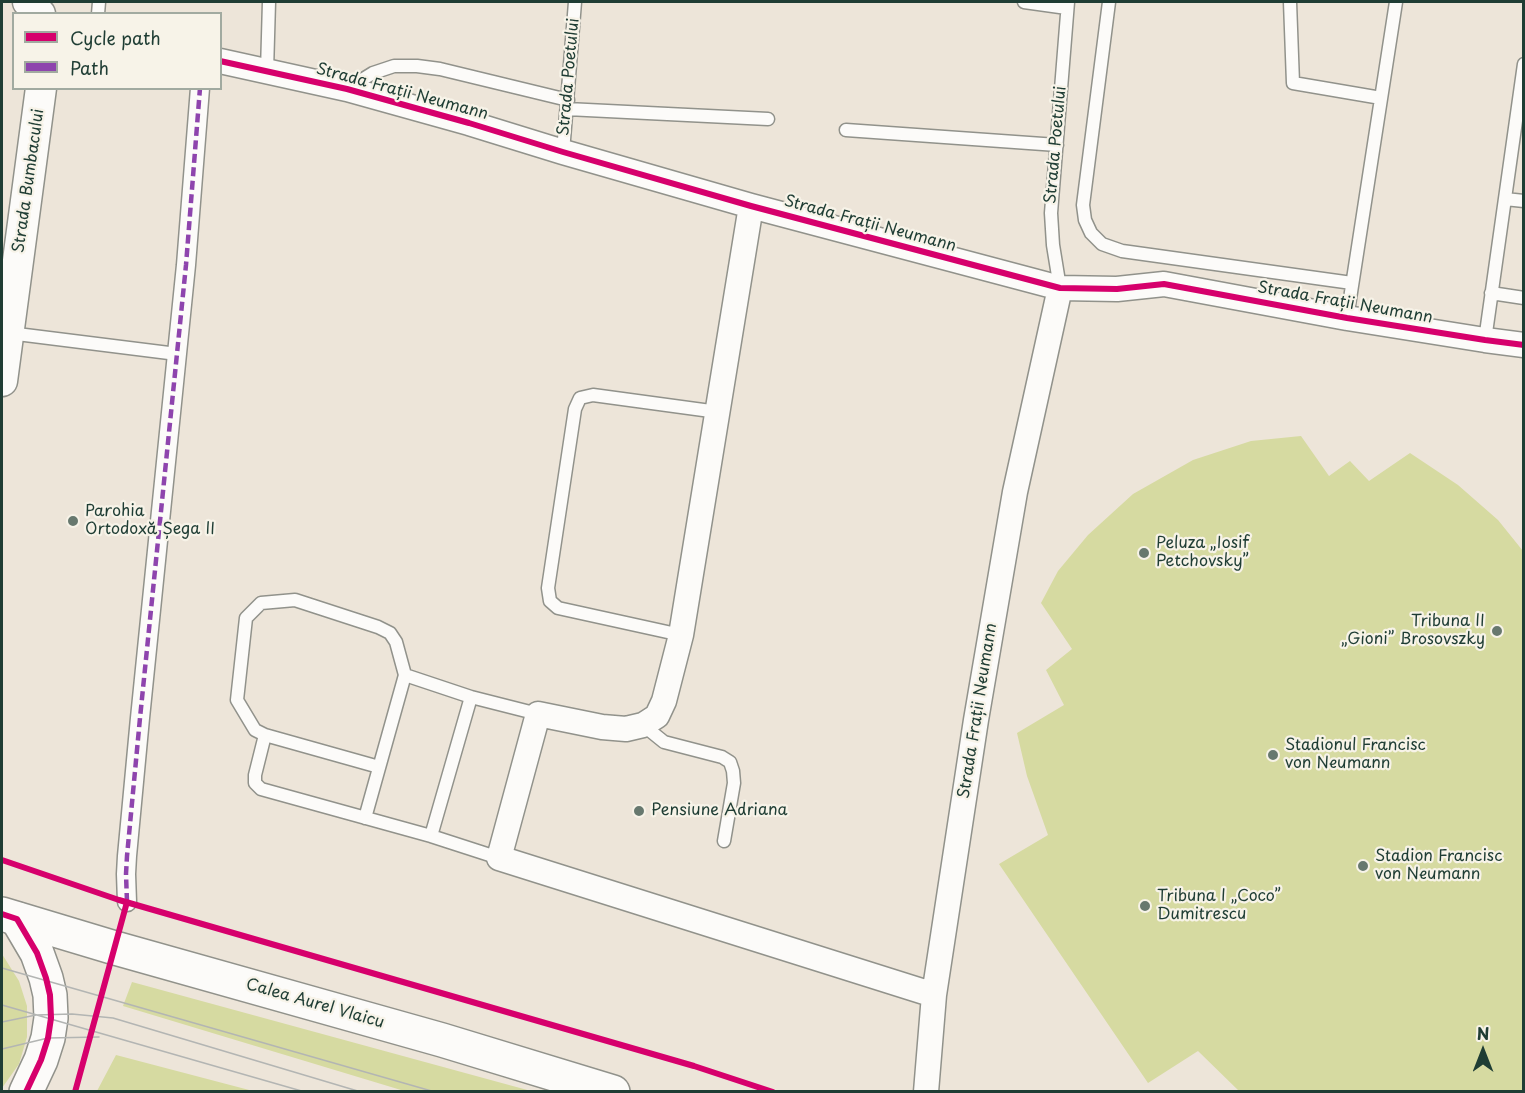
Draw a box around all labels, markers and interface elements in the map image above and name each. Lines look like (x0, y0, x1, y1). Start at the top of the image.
legend (12, 12, 222, 90)
street label: Strada Poetului (554, 17, 584, 137)
text: Cycle path (70, 24, 161, 51)
text: Path (70, 54, 109, 81)
street label: Strada Frații Neumann (314, 60, 490, 124)
street label: Strada Poetului (1041, 85, 1071, 205)
street label: Strada Bumbacului (9, 108, 49, 254)
street label: Strada Frații Neumann (782, 192, 958, 256)
street label: Strada Frații Neumann (1256, 278, 1434, 328)
place label: Parohia Ortodoxă Șega II (85, 502, 215, 540)
marker: Parohia Ortodoxă Șega II (66, 514, 80, 528)
place label: Peluza „Iosif Petchovsky” (1156, 534, 1249, 572)
marker: Peluza „Iosif Petchovsky” (1137, 546, 1151, 560)
place label: Tribuna II „Gioni” Brosovszky (1342, 612, 1485, 650)
street label: Strada Frații Neumann (955, 622, 1001, 800)
marker: Tribuna II „Gioni” Brosovszky (1490, 624, 1504, 638)
place label: Stadionul Francisc von Neumann (1285, 736, 1426, 774)
marker: Stadionul Francisc von Neumann (1266, 748, 1280, 762)
place label: Pensiune Adriana (651, 801, 787, 821)
marker: Pensiune Adriana (632, 804, 646, 818)
place label: Stadion Francisc von Neumann (1375, 847, 1502, 885)
marker: Stadion Francisc von Neumann (1356, 859, 1370, 873)
place label: Tribuna I „Coco” Dumitrescu (1157, 887, 1281, 925)
marker: Tribuna I „Coco” Dumitrescu (1138, 899, 1152, 913)
street label: Calea Aurel Vlaicu (244, 975, 386, 1033)
north arrow (1453, 1021, 1513, 1081)
text: N (1477, 1021, 1489, 1045)

